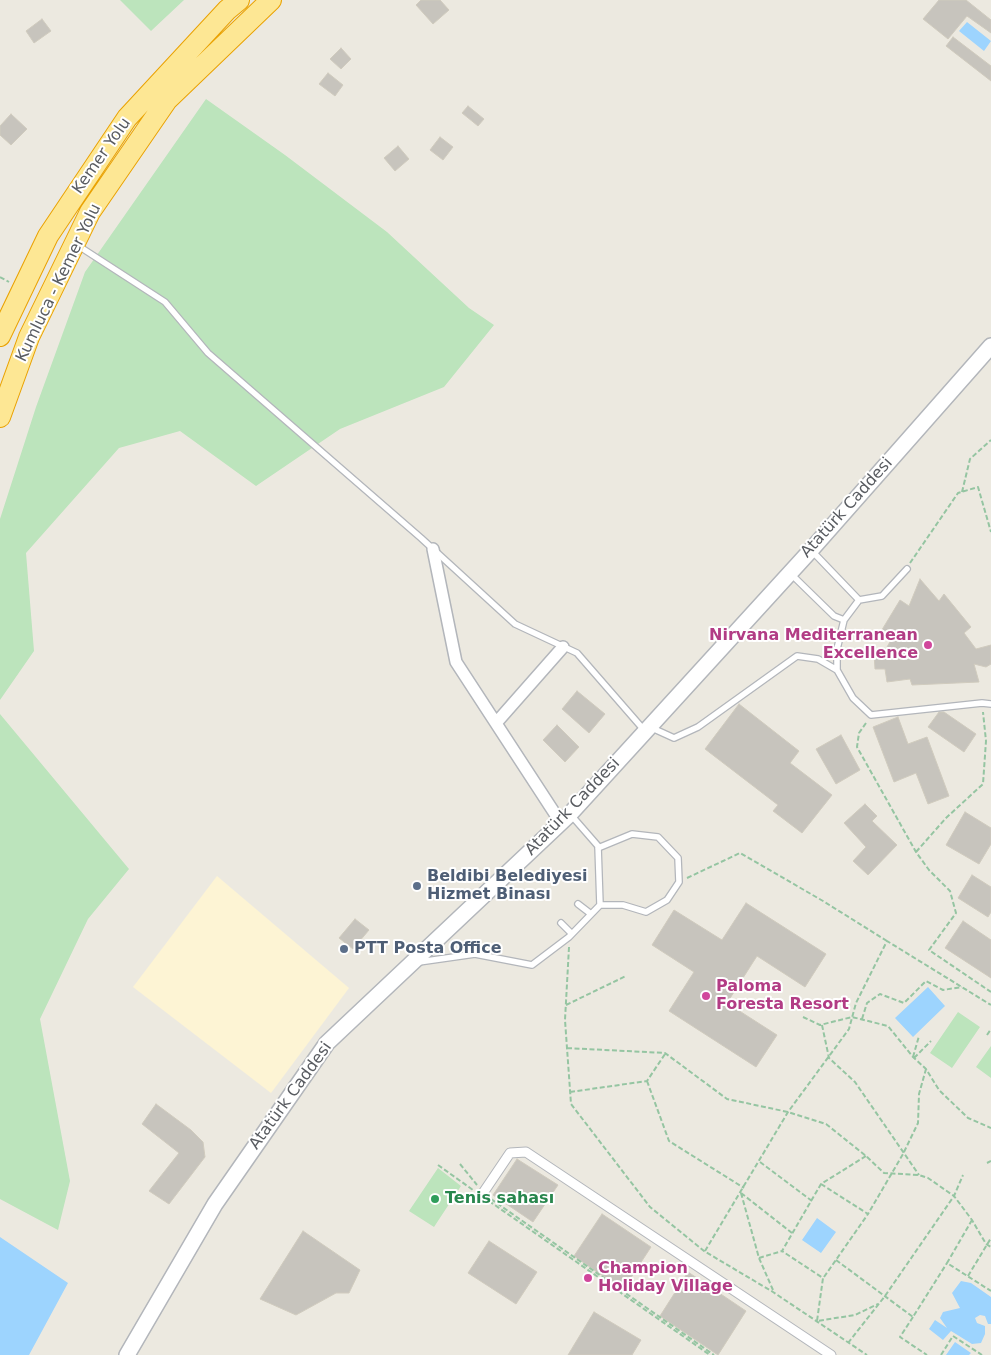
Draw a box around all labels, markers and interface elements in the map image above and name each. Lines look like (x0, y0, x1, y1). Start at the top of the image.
street label: Kemer Yolu (69, 114, 135, 198)
street label: Kumluca - Kemer Yolu (12, 201, 106, 365)
street label: Atatürk Caddesi (797, 454, 897, 562)
place label: Nirvana Mediterranean Excellence (709, 626, 918, 664)
marker: Nirvana Mediterranean Excellence (922, 639, 934, 651)
street label: Atatürk Caddesi (522, 754, 624, 860)
place label: Beldibi Belediyesi Hizmet Binası (427, 867, 588, 905)
marker: Beldibi Belediyesi Hizmet Binası (411, 880, 423, 892)
place label: PTT Posta Office (354, 939, 502, 959)
marker: PTT Posta Office (338, 943, 350, 955)
place label: Paloma Foresta Resort (716, 977, 849, 1015)
marker: Paloma Foresta Resort (700, 990, 712, 1002)
street label: Atatürk Caddesi (246, 1039, 336, 1153)
place label: Tenis sahası (445, 1189, 554, 1209)
marker: Tenis sahası (429, 1193, 441, 1205)
place label: Champion Holiday Village (598, 1259, 733, 1297)
marker: Champion Holiday Village (582, 1272, 594, 1284)

